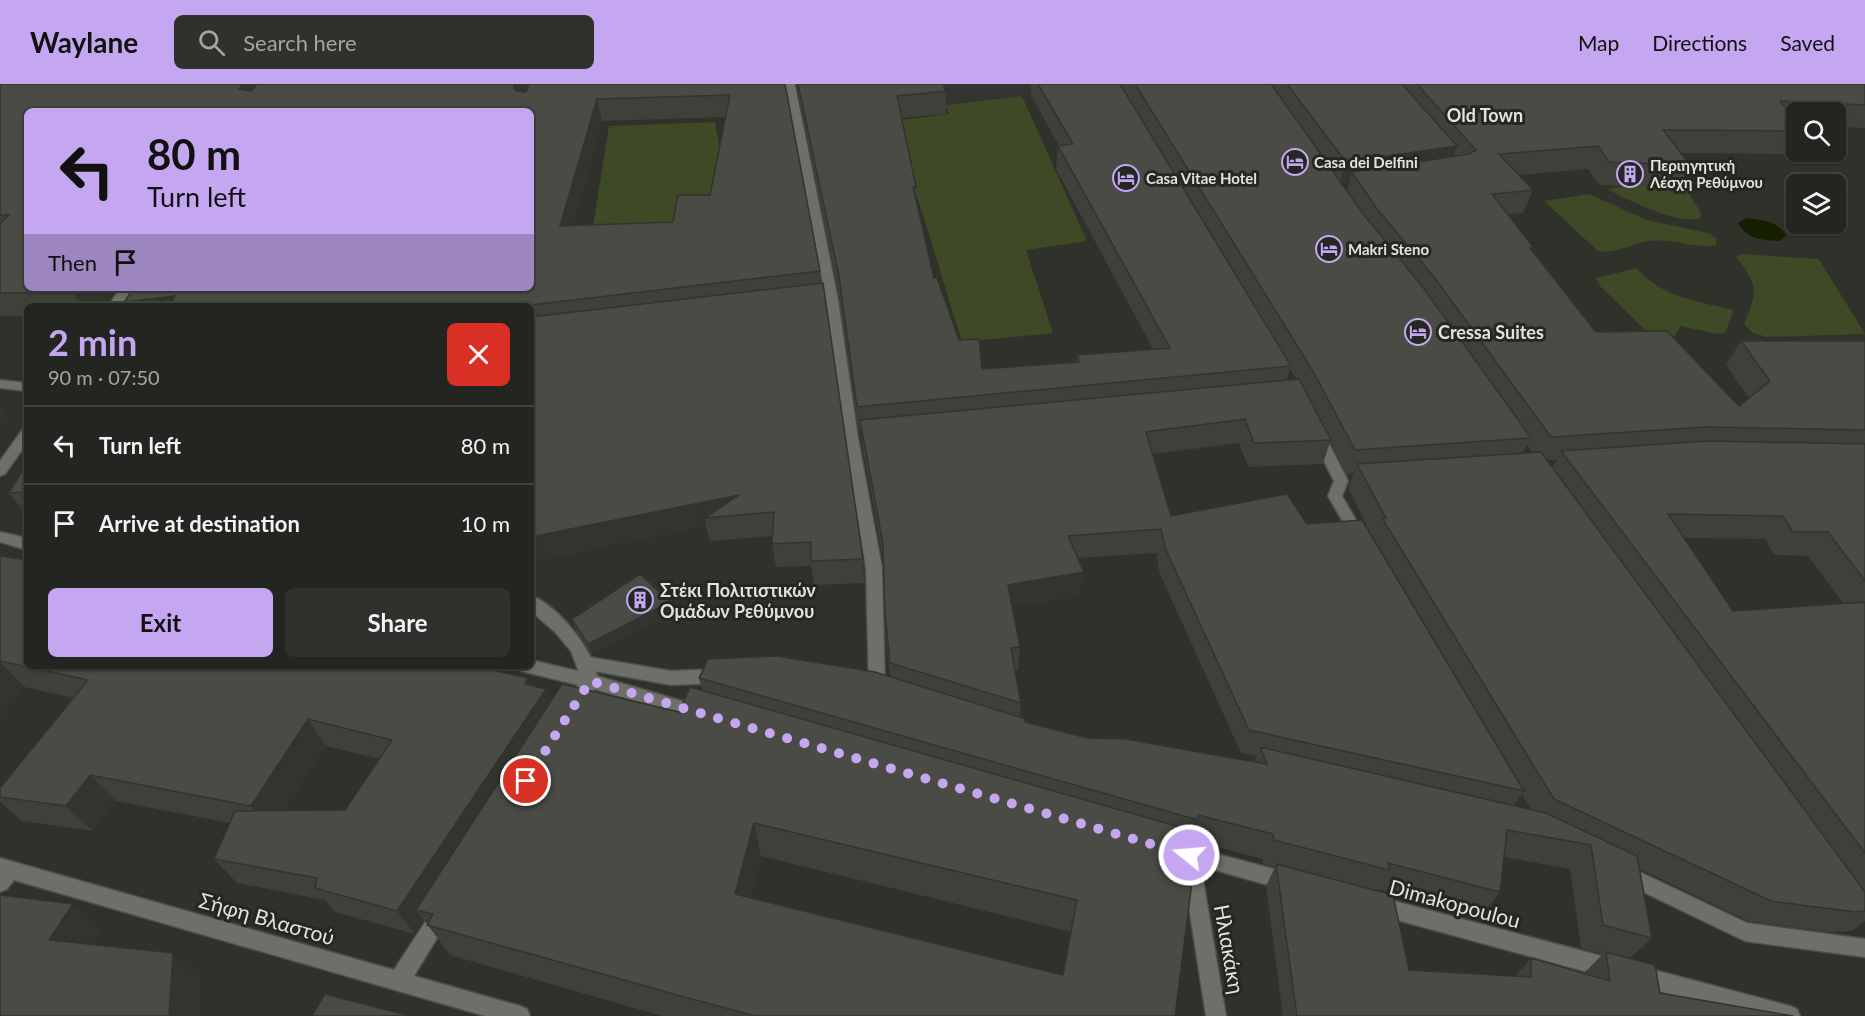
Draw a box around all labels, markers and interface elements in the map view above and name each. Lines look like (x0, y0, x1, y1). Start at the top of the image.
search box (174, 15, 594, 69)
text: Waylane (30, 25, 138, 59)
icon: search (195, 26, 228, 59)
text: Search here (243, 29, 357, 56)
text: Map (1578, 30, 1619, 55)
text: Directions (1652, 30, 1747, 55)
text: Saved (1780, 30, 1835, 55)
map controls (1786, 102, 1846, 234)
button: search (1786, 102, 1846, 162)
district label: Old Town (1447, 104, 1523, 126)
text: 80 m (147, 129, 241, 179)
icon: left (48, 132, 126, 210)
hotel icon: Casa dei Delfini (1280, 147, 1310, 177)
place label: Casa dei Delfini (1314, 153, 1418, 171)
place label: Περιηγητική Λέσχη Ρεθύμνου (1649, 156, 1763, 191)
building icon: Περιηγητική Λέσχη Ρεθύμνου (1615, 159, 1645, 189)
hotel icon: Casa Vitae Hotel (1111, 163, 1141, 193)
place label: Casa Vitae Hotel (1146, 169, 1257, 187)
button: layers (1786, 174, 1846, 234)
text: Turn left (147, 180, 246, 213)
hotel icon: Makri Steno (1314, 234, 1344, 264)
place label: Makri Steno (1348, 240, 1430, 258)
icon: arrive (109, 246, 142, 279)
text: Then (48, 249, 97, 276)
hotel icon: Cressa Suites (1403, 317, 1433, 347)
text: 2 min (48, 320, 137, 364)
place label: Cressa Suites (1438, 321, 1544, 343)
button: close (447, 323, 510, 386)
text: 90 m · 07:50 (48, 365, 160, 389)
icon: left (48, 429, 81, 462)
text: Turn left (99, 432, 181, 459)
text: 80 m (461, 432, 510, 459)
icon: arrive (48, 507, 81, 540)
text: Arrive at destination (99, 510, 300, 537)
text: 10 m (461, 510, 510, 537)
place label: Στέκι Πολιτιστικών Ομάδων Ρεθύμνου (660, 579, 816, 622)
building icon: Στέκι Πολιτιστικών Ομάδων Ρεθύμνου (625, 585, 655, 615)
button: Exit (48, 588, 273, 657)
button: Share (285, 588, 510, 657)
pin (500, 755, 551, 806)
icon: arrive (509, 764, 542, 797)
position arrow (1157, 823, 1221, 887)
street label: Dimakopoulou (1387, 874, 1523, 932)
street label: Σήφη Βλαστού (196, 887, 338, 949)
street label: Ηλιακάκη (1210, 902, 1250, 996)

